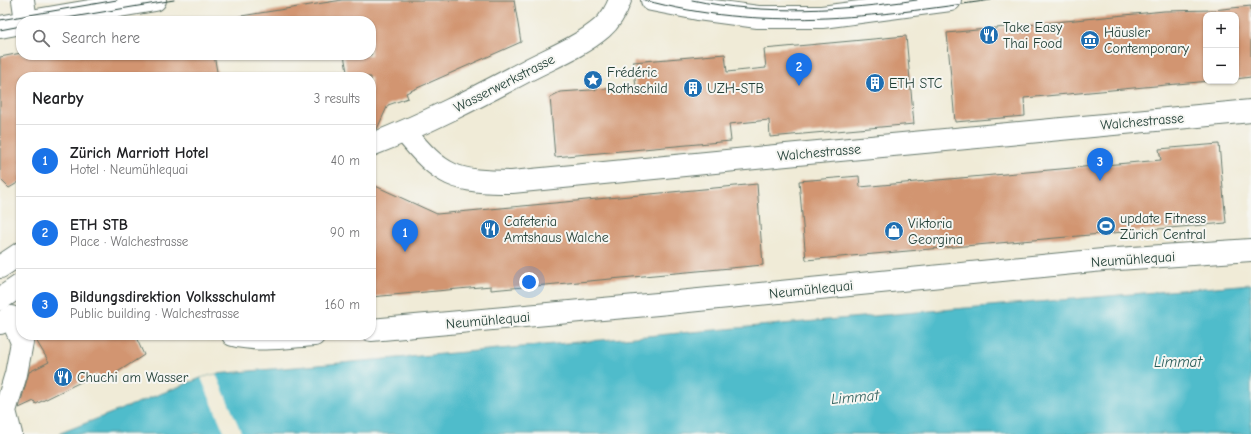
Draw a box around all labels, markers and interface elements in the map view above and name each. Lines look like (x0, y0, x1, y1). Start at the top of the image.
map controls (1203, 12, 1239, 84)
button: + (1203, 12, 1239, 48)
search box (16, 16, 376, 60)
place label: Take Easy Thai Food (1003, 19, 1063, 52)
restaurant icon: Take Easy Thai Food (978, 24, 1000, 46)
place label: Häusler Contemporary (1104, 24, 1190, 57)
icon: search (30, 27, 52, 49)
text: Search here (62, 29, 140, 47)
museum icon: Häusler Contemporary (1079, 29, 1101, 51)
button: − (1203, 48, 1239, 84)
street label: Wasserwerkstrasse (451, 51, 558, 116)
pin: 2 (786, 53, 812, 86)
place label: Frédéric Rothschild (607, 64, 668, 97)
place icon: Frédéric Rothschild (582, 69, 604, 91)
building icon: ETH STC (864, 72, 886, 94)
place label: ETH STC (889, 75, 943, 92)
building icon: UZH-STB (682, 77, 704, 99)
place label: UZH-STB (707, 80, 765, 97)
text: Nearby (32, 89, 83, 108)
text: 3 results (314, 91, 360, 106)
street label: Walchestrasse (1100, 109, 1184, 134)
street label: Walchestrasse (777, 140, 861, 165)
text: Zürich Marriott Hotel (70, 144, 209, 162)
pin: 3 (1087, 148, 1113, 181)
text: 1 (42, 153, 48, 168)
text: 40 m (331, 153, 360, 168)
text: Hotel · Neumühlequai (70, 162, 188, 177)
place label: update Fitness Zürich Central (1120, 210, 1206, 243)
place label: Cafeteria Amtshaus Walche (504, 213, 609, 246)
place label: Viktoria Georgina (908, 215, 963, 248)
sports icon: update Fitness Zürich Central (1095, 215, 1117, 237)
text: ETH STB (70, 216, 128, 234)
restaurant icon: Cafeteria Amtshaus Walche (479, 218, 501, 240)
pin: 1 (392, 219, 418, 252)
shop icon: Viktoria Georgina (883, 220, 905, 242)
text: 2 (42, 225, 48, 240)
text: 90 m (330, 225, 360, 240)
text: Place · Walchestrasse (70, 234, 188, 249)
street label: Neumühlequai (1090, 248, 1176, 271)
your location (519, 272, 539, 292)
street label: Neumühlequai (768, 277, 854, 302)
text: Bildungsdirektion Volksschulamt (70, 288, 276, 306)
text: 3 (42, 297, 48, 312)
text: 160 m (325, 297, 360, 312)
text: Public building · Walchestrasse (70, 306, 239, 321)
street label: Neumühlequai (445, 308, 531, 333)
water label: Limmat (1154, 353, 1203, 371)
restaurant icon: Chuchi am Wasser (52, 366, 74, 388)
place label: Chuchi am Wasser (77, 369, 189, 386)
water label: Limmat (830, 386, 881, 408)

